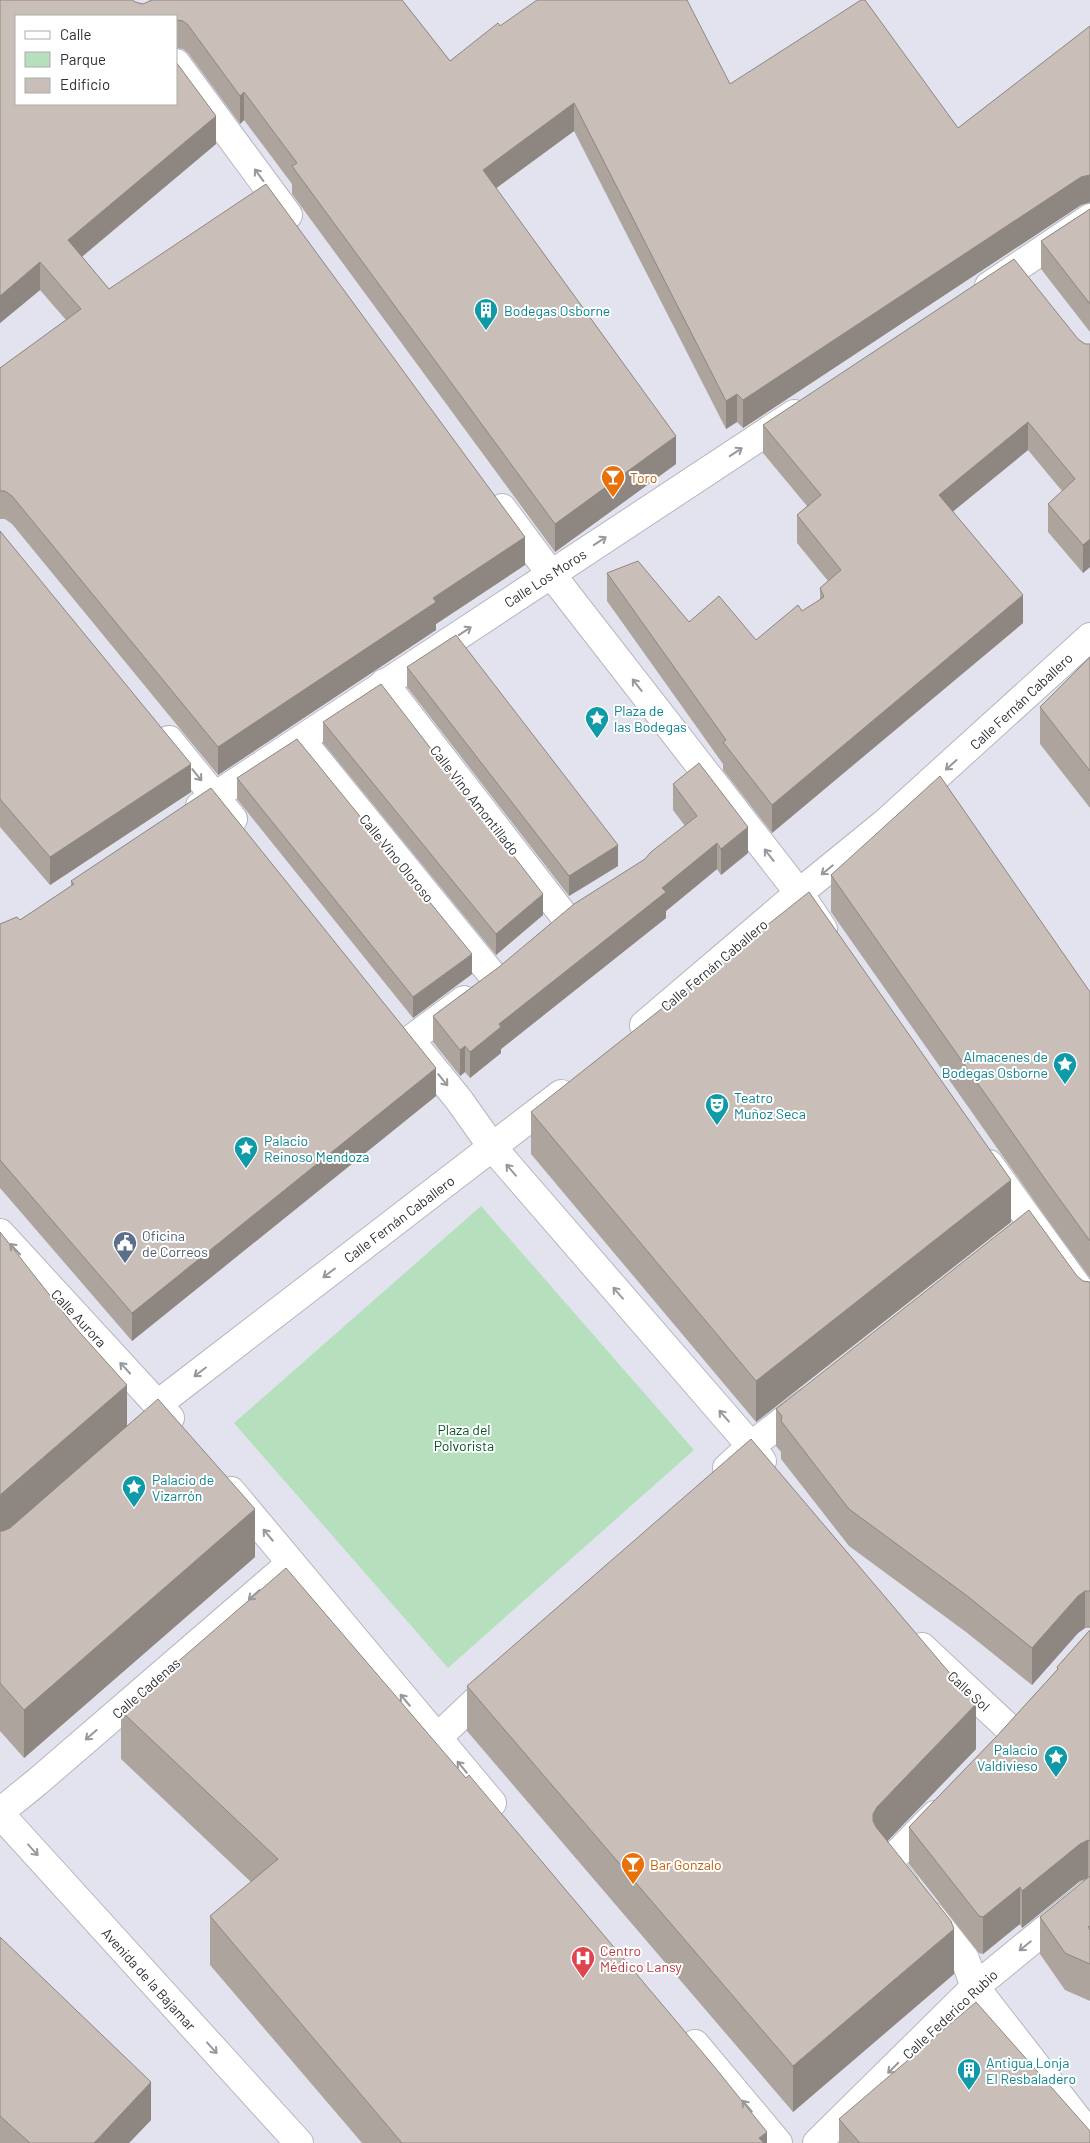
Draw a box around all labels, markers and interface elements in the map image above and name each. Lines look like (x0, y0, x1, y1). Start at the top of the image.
legend (15, 15, 178, 105)
text: Calle (60, 25, 92, 43)
text: Parque (60, 50, 106, 68)
text: Edificio (60, 75, 110, 93)
one-way arrow (253, 169, 264, 182)
building icon: Bodegas Osborne (473, 297, 499, 331)
place label: Bodegas Osborne (504, 302, 610, 319)
one-way arrow (729, 447, 743, 457)
bar icon: Toro (600, 464, 626, 498)
place label: Toro (630, 469, 657, 486)
one-way arrow (593, 536, 607, 546)
street label: Calle Los Moros (501, 545, 589, 611)
one-way arrow (457, 625, 471, 635)
street label: Calle Fernán Caballero (966, 649, 1076, 753)
one-way arrow (632, 678, 642, 692)
place label: Plaza de las Bodegas (614, 702, 687, 735)
place icon: Plaza de las Bodegas (584, 705, 610, 739)
street label: Calle Vino Amontillado (427, 742, 523, 858)
one-way arrow (945, 759, 958, 770)
one-way arrow (192, 768, 203, 781)
street label: Calle Vino Oloroso (356, 810, 438, 906)
one-way arrow (763, 849, 774, 862)
one-way arrow (821, 865, 834, 876)
street label: Calle Fernán Caballero (657, 915, 771, 1015)
place label: Almacenes de Bodegas Osborne (942, 1048, 1048, 1081)
place icon: Almacenes de Bodegas Osborne (1052, 1051, 1078, 1085)
one-way arrow (437, 1073, 448, 1086)
place label: Teatro Muñoz Seca (734, 1089, 806, 1122)
theatre icon: Teatro Muñoz Seca (704, 1092, 730, 1126)
place label: Palacio Reinoso Mendoza (264, 1132, 369, 1165)
place icon: Palacio Reinoso Mendoza (233, 1135, 259, 1169)
one-way arrow (506, 1163, 517, 1176)
street label: Calle Fernán Caballero (340, 1172, 458, 1266)
place label: Oficina de Correos (142, 1227, 208, 1260)
public building icon: Oficina de Correos (112, 1230, 138, 1264)
one-way arrow (9, 1242, 21, 1255)
one-way arrow (323, 1268, 336, 1279)
street label: Calle Aurora (48, 1285, 110, 1351)
one-way arrow (612, 1286, 623, 1299)
one-way arrow (119, 1362, 131, 1375)
one-way arrow (193, 1367, 207, 1377)
one-way arrow (718, 1409, 730, 1422)
park label: Plaza del Polvorista (434, 1421, 494, 1454)
place label: Palacio de Vizarrón (152, 1471, 214, 1504)
place icon: Palacio de Vizarrón (121, 1474, 147, 1508)
one-way arrow (262, 1529, 273, 1542)
one-way arrow (247, 1589, 260, 1600)
street label: Calle Cadenas (109, 1654, 184, 1722)
street label: Calle Sol (944, 1667, 994, 1715)
one-way arrow (400, 1694, 411, 1707)
one-way arrow (85, 1730, 98, 1741)
place label: Palacio Valdivieso (977, 1741, 1038, 1774)
place icon: Palacio Valdivieso (1043, 1744, 1069, 1778)
one-way arrow (456, 1761, 467, 1774)
one-way arrow (27, 1843, 39, 1856)
bar icon: Bar Gonzalo (620, 1851, 646, 1885)
place label: Bar Gonzalo (650, 1856, 722, 1873)
street label: Avenida de la Bajamar (99, 1924, 199, 2034)
one-way arrow (1019, 1941, 1032, 1952)
place label: Centro Médico Lansy (600, 1942, 682, 1975)
hospital icon: Centro Médico Lansy (570, 1945, 596, 1979)
street label: Calle Federico Rubio (899, 1966, 1001, 2062)
one-way arrow (206, 2042, 218, 2055)
place label: Antigua Lonja El Resbaladero (986, 2054, 1076, 2087)
building icon: Antigua Lonja El Resbaladero (956, 2057, 982, 2091)
one-way arrow (887, 2062, 899, 2074)
one-way arrow (741, 2099, 753, 2112)

